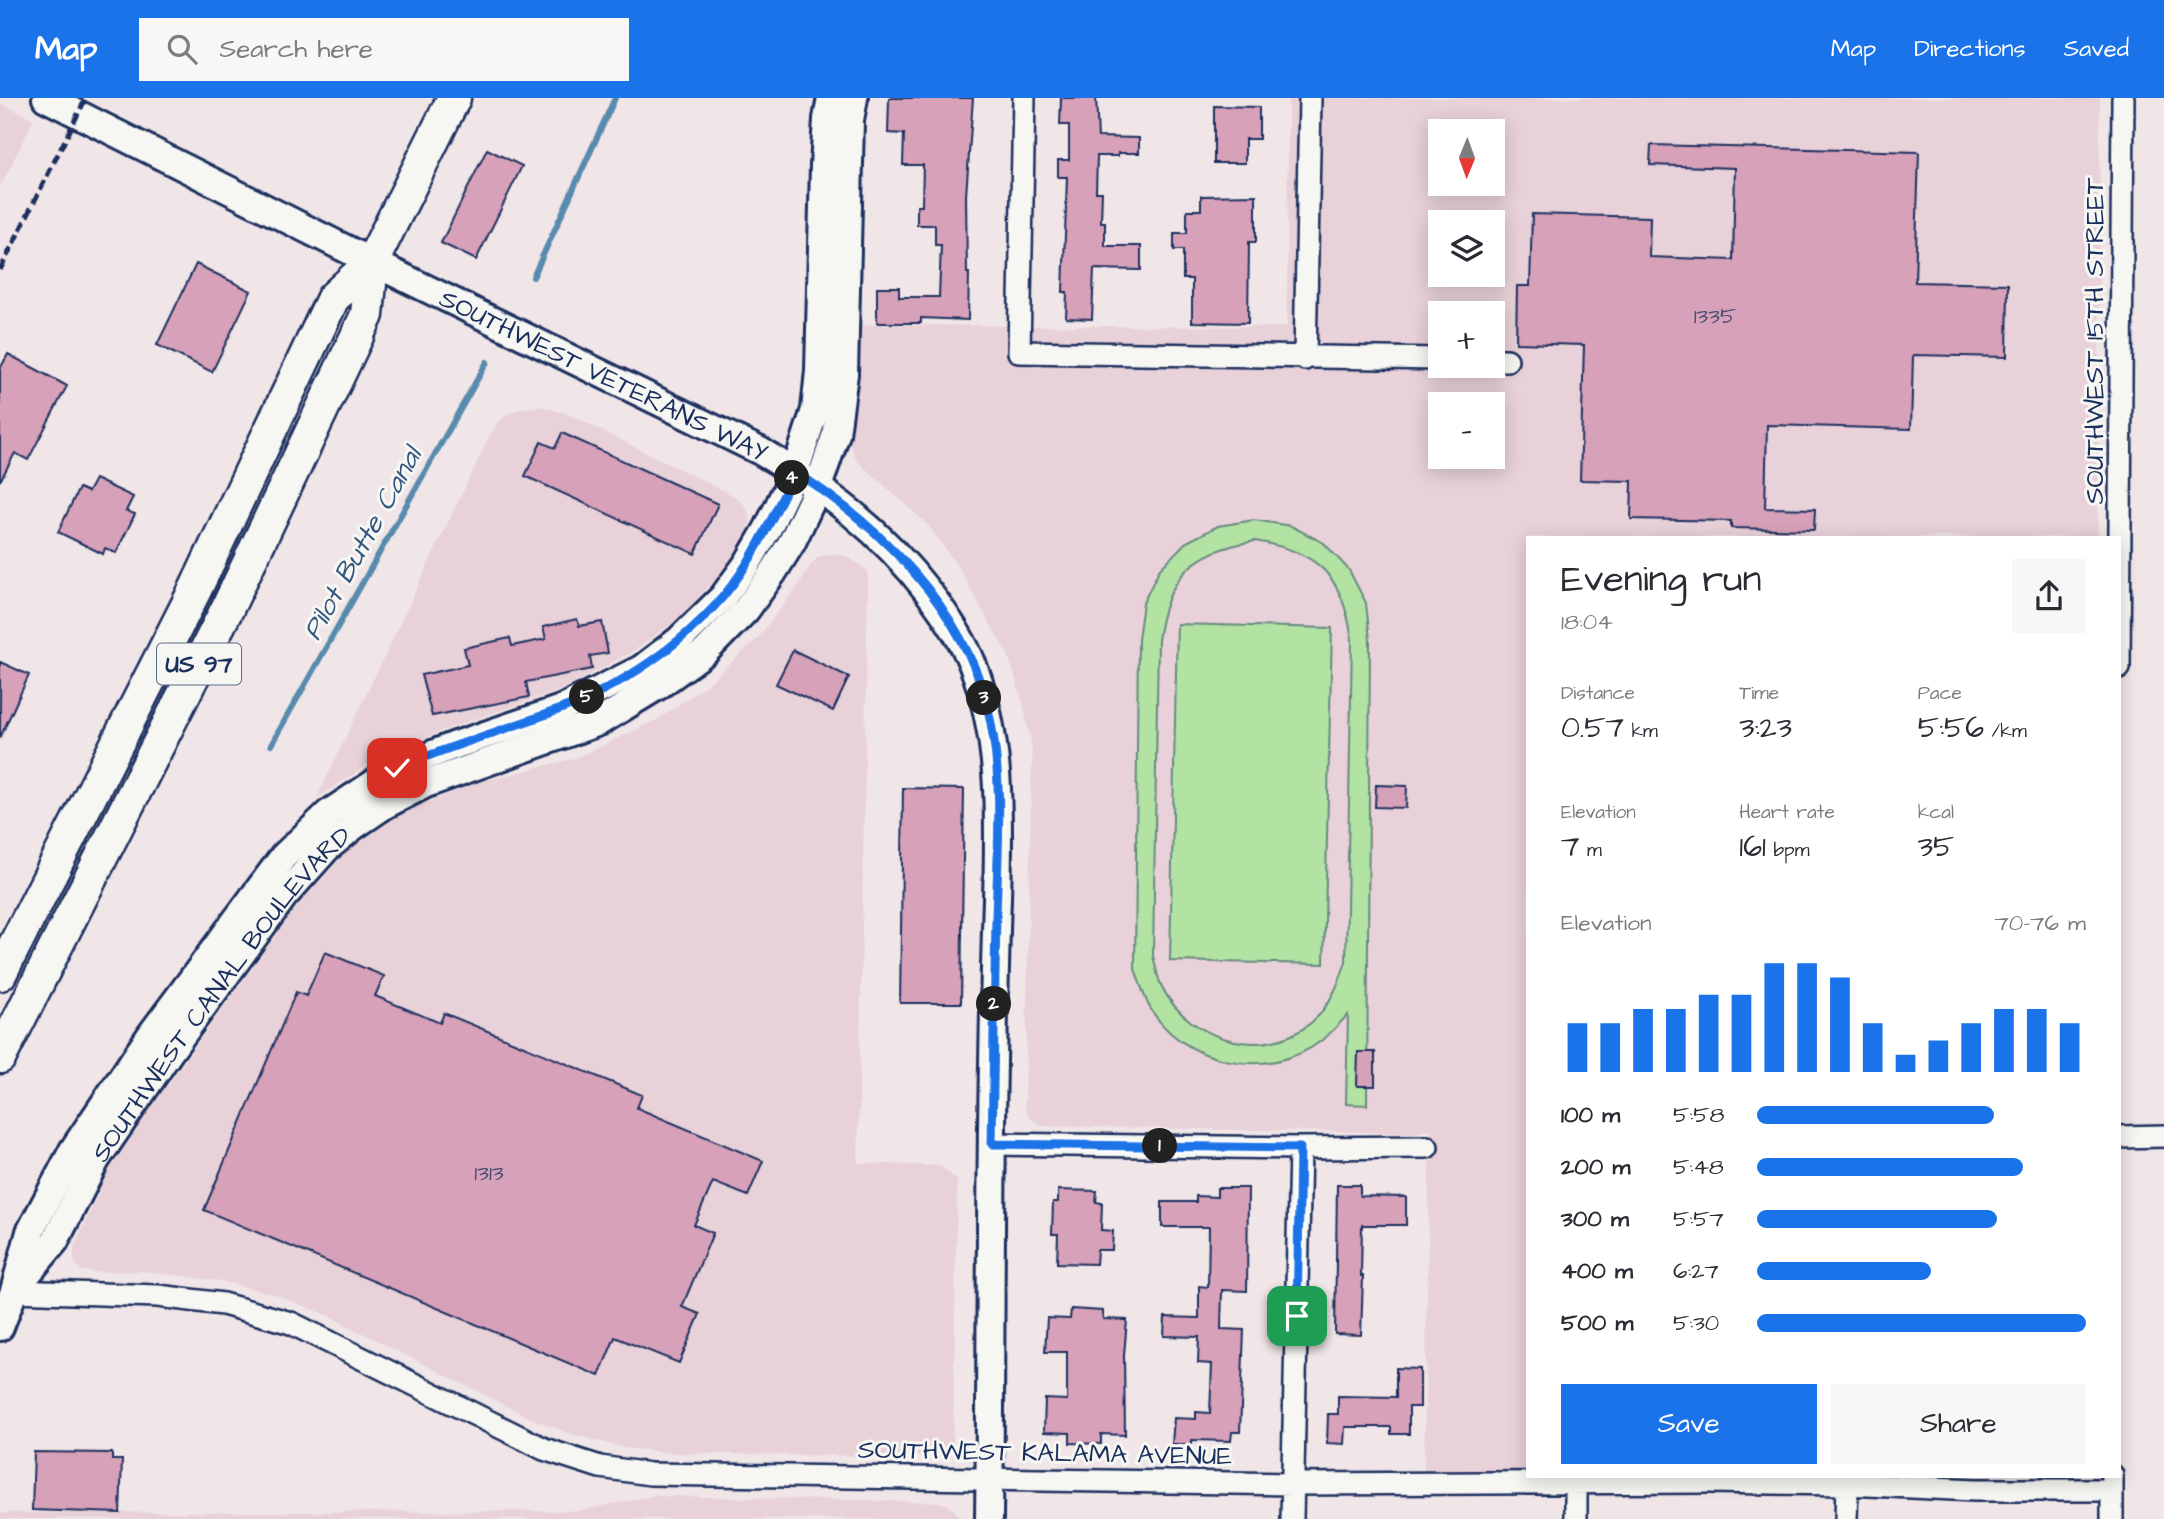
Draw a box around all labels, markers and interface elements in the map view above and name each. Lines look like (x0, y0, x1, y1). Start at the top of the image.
search box (139, 18, 629, 81)
text: Map (35, 26, 97, 72)
icon: search (163, 30, 201, 68)
text: Search here (219, 31, 373, 67)
text: Map (1831, 32, 1876, 66)
text: Directions (1914, 32, 2026, 66)
text: Saved (2064, 32, 2129, 66)
north arrow (1428, 119, 1505, 196)
map controls (1428, 119, 1505, 469)
street label: SOUTHWEST 15TH STREET (2077, 177, 2113, 504)
button: layers (1428, 210, 1505, 287)
street label: SOUTHWEST VETERANS WAY (433, 281, 774, 471)
house number: 1335 (1694, 300, 1736, 332)
button: + (1428, 301, 1505, 378)
button: − (1428, 392, 1505, 469)
water label: Pilot Butte Canal (293, 437, 433, 647)
pin: 4 (774, 460, 810, 496)
text: 4 (785, 464, 798, 491)
text: Evening run (1561, 554, 1762, 606)
button: share (2012, 559, 2086, 633)
text: 18:04 (1561, 606, 1613, 638)
road number: US 97 (157, 644, 241, 684)
pin: 5 (570, 680, 604, 714)
pin: 3 (967, 680, 1002, 716)
text: Distance (1561, 680, 1635, 707)
text: Time (1739, 680, 1779, 707)
text: Pace (1918, 680, 1962, 707)
text: 5 (580, 683, 593, 710)
text: 3 (979, 684, 988, 711)
text: 0.57 (1561, 707, 1624, 749)
text: 3:23 (1739, 707, 1792, 749)
text: 5:56 (1918, 707, 1984, 749)
text: km (1624, 718, 1658, 745)
text: /km (1984, 718, 2027, 745)
pin (367, 738, 427, 798)
icon: check (378, 749, 416, 787)
text: Elevation (1561, 799, 1636, 826)
text: Heart rate (1739, 799, 1835, 826)
text: kcal (1918, 799, 1954, 826)
street label: SOUTHWEST CANAL BOULEVARD (83, 818, 359, 1169)
text: 7 (1561, 826, 1579, 868)
text: 161 (1739, 826, 1766, 868)
text: 35 (1918, 826, 1954, 868)
text: m (1579, 837, 1602, 864)
text: bpm (1766, 837, 1809, 864)
text: Elevation (1561, 907, 1652, 939)
text: 70–76 m (1995, 907, 2086, 939)
pin: 2 (976, 986, 1012, 1021)
text: 2 (988, 990, 999, 1017)
text: 100 m (1561, 1099, 1620, 1131)
text: 5:58 (1673, 1099, 1724, 1131)
pin: 1 (1142, 1128, 1178, 1164)
text: 1 (1158, 1132, 1161, 1159)
text: 200 m (1561, 1151, 1630, 1183)
text: 5:48 (1673, 1151, 1724, 1183)
house number: 1313 (474, 1157, 504, 1189)
text: 300 m (1561, 1203, 1629, 1235)
text: 5:57 (1673, 1203, 1724, 1235)
text: 400 m (1561, 1255, 1633, 1287)
text: 6:27 (1673, 1255, 1719, 1287)
pin (1267, 1286, 1327, 1346)
icon: arrive (1278, 1297, 1316, 1335)
text: 500 m (1561, 1307, 1633, 1339)
text: 5:30 (1673, 1307, 1719, 1339)
button: Save (1561, 1384, 1817, 1464)
button: Share (1831, 1384, 2086, 1464)
street label: SOUTHWEST KALAMA AVENUE (858, 1432, 1232, 1474)

